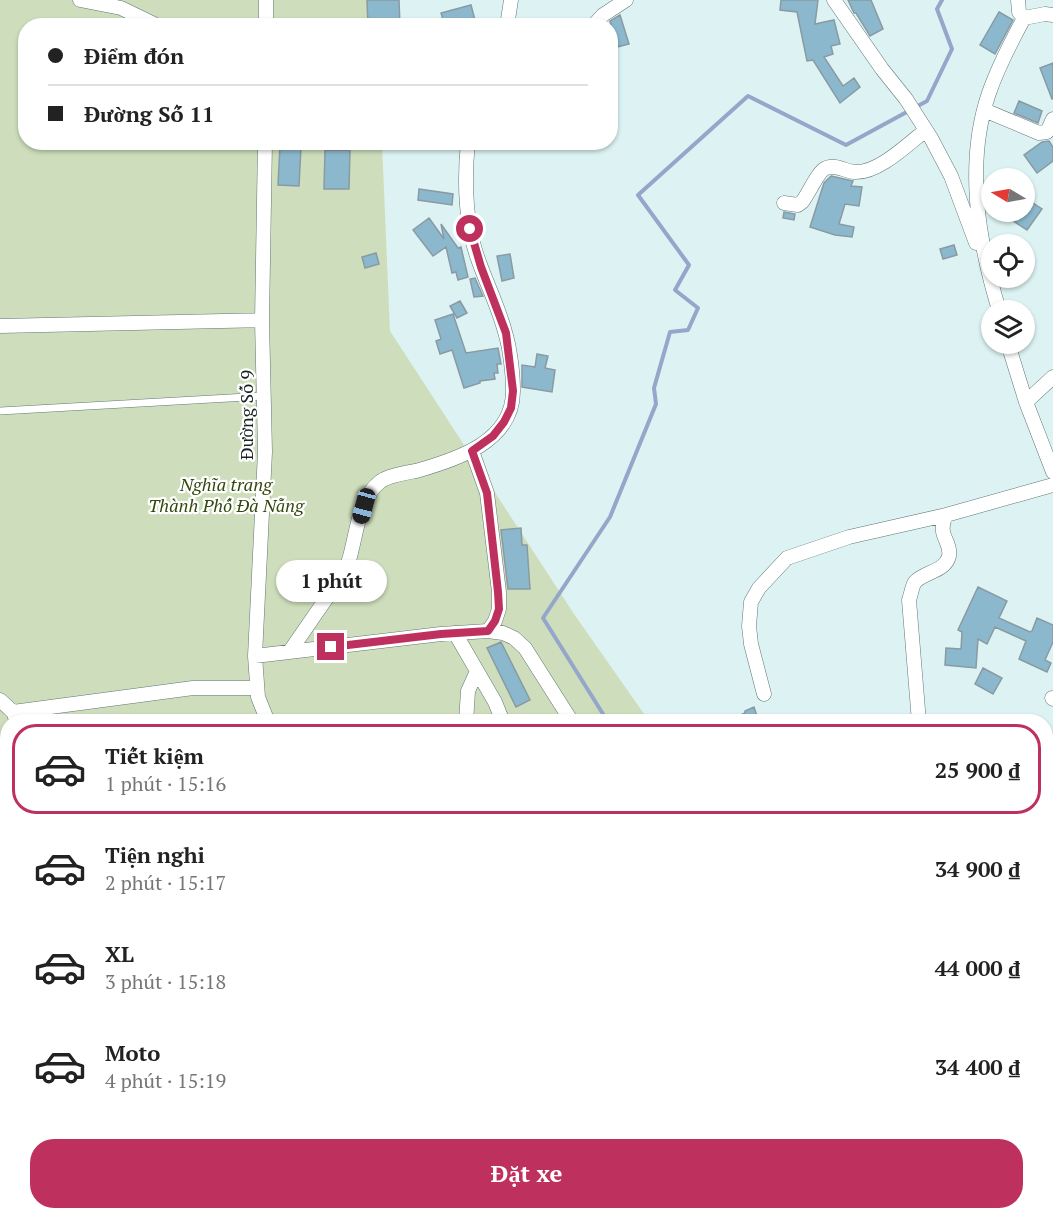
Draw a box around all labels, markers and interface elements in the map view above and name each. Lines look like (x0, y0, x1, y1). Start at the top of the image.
text: Điểm đón (84, 41, 184, 70)
text: Đường Số 11 (84, 99, 214, 128)
north arrow (981, 168, 1035, 222)
map controls (981, 168, 1035, 354)
route start (456, 215, 483, 242)
button: locate (981, 234, 1035, 288)
button: layers (981, 300, 1035, 354)
street label: Đường Số 9 (234, 370, 258, 460)
park label: Nghĩa trang Thành Phố Đà Nẵng (148, 472, 305, 517)
car (351, 486, 377, 526)
callout: 1 phút (276, 560, 386, 602)
text: 1 phút (300, 567, 363, 594)
route end (317, 633, 344, 660)
text: Tiết kiệm (105, 741, 204, 770)
icon: car (33, 742, 87, 796)
text: 25 900 ₫ (935, 755, 1020, 784)
text: 1 phút · 15:16 (105, 770, 226, 797)
text: Tiện nghi (105, 840, 205, 869)
icon: car (33, 841, 87, 895)
text: 34 900 ₫ (935, 854, 1020, 883)
text: 2 phút · 15:17 (105, 869, 226, 896)
text: XL (105, 939, 134, 968)
icon: car (33, 940, 87, 994)
text: 44 000 ₫ (935, 953, 1020, 982)
text: 3 phút · 15:18 (105, 968, 226, 995)
text: Moto (105, 1038, 160, 1067)
icon: car (33, 1039, 87, 1093)
text: 34 400 ₫ (935, 1052, 1020, 1081)
text: 4 phút · 15:19 (105, 1067, 226, 1094)
button: Đặt xe (30, 1139, 1023, 1208)

